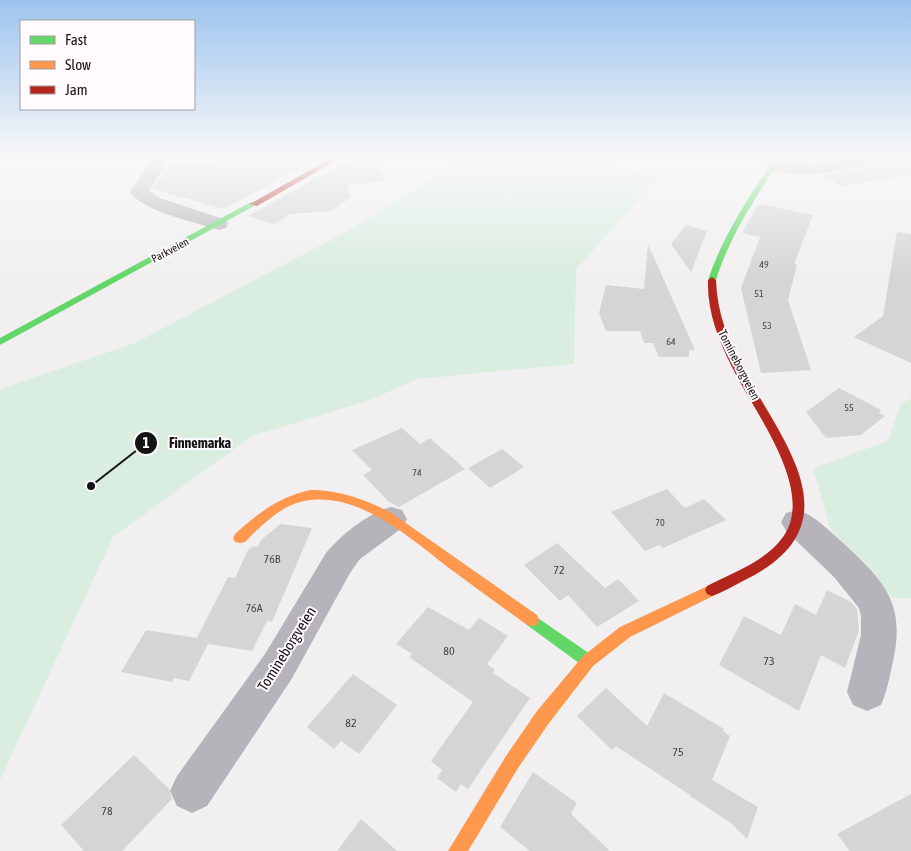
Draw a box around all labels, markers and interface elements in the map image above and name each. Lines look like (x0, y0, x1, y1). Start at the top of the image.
legend (20, 20, 195, 110)
text: Fast (65, 31, 87, 48)
text: Slow (65, 56, 91, 73)
text: Jam (65, 81, 88, 98)
street label: Parkveien (149, 235, 191, 265)
house number: 49 (759, 259, 769, 270)
house number: 51 (754, 288, 764, 299)
house number: 53 (762, 320, 772, 331)
street label: Tomineborgveien (715, 328, 763, 402)
house number: 64 (666, 336, 676, 347)
house number: 55 (844, 402, 854, 413)
callout: Finnemarka (133, 429, 241, 458)
text: 1 (142, 434, 150, 451)
text: Finnemarka (169, 435, 232, 451)
house number: 74 (412, 467, 422, 478)
house number: 70 (655, 517, 665, 528)
house number: 76B (264, 552, 281, 566)
house number: 72 (553, 563, 565, 577)
house number: 76A (245, 601, 263, 615)
street label: Tomineborgveien (254, 604, 319, 694)
house number: 80 (443, 644, 455, 658)
house number: 73 (763, 654, 775, 668)
house number: 82 (345, 716, 357, 730)
house number: 75 (672, 745, 684, 759)
house number: 78 (101, 804, 113, 818)

